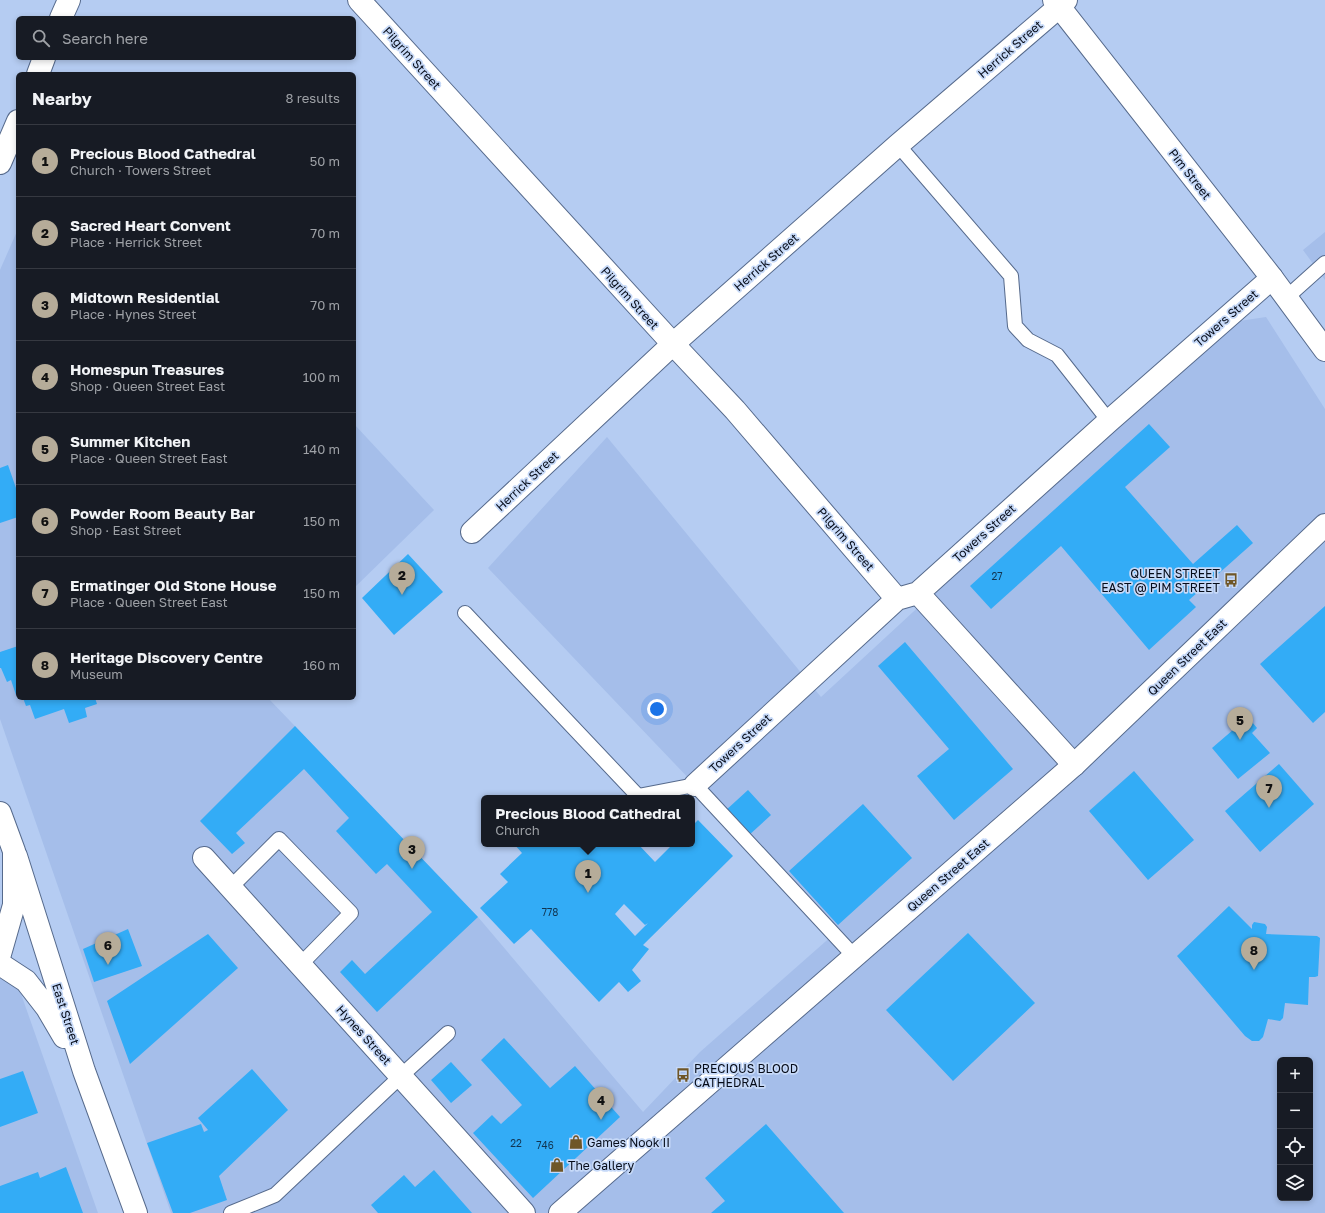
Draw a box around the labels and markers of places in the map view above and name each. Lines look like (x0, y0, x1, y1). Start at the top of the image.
pin: 2 (389, 562, 415, 595)
place label: QUEEN STREET EAST @ PIM STREET (1101, 566, 1221, 595)
bus stop icon: QUEEN STREET EAST @ PIM STREET (1223, 572, 1239, 588)
pin: 5 (1227, 707, 1253, 740)
pin: 7 (1256, 775, 1282, 808)
pin: 3 (399, 836, 425, 869)
pin: 1 (575, 860, 601, 893)
pin: 6 (95, 932, 121, 965)
pin: 8 (1241, 937, 1267, 970)
place label: PRECIOUS BLOOD CATHEDRAL (694, 1061, 798, 1090)
bus stop icon: PRECIOUS BLOOD CATHEDRAL (675, 1067, 691, 1083)
pin: 4 (588, 1087, 614, 1120)
shop icon: Games Nook II (568, 1134, 584, 1150)
place label: Games Nook II (587, 1135, 670, 1150)
shop icon: The Gallery (549, 1157, 565, 1173)
place label: The Gallery (568, 1158, 635, 1173)

